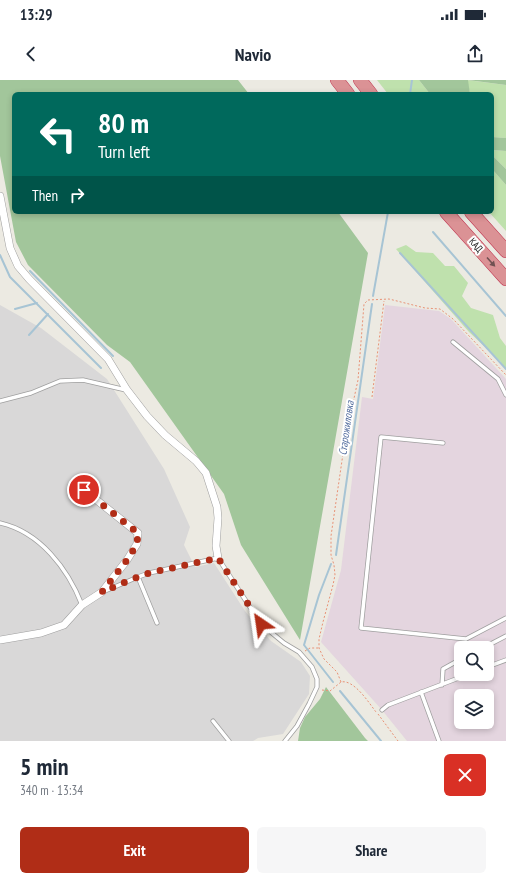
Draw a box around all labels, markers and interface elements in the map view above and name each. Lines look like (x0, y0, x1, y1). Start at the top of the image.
text: 13:29 (20, 5, 52, 24)
icon: back (20, 43, 42, 65)
text: Navio (235, 43, 271, 66)
icon: share (464, 43, 486, 65)
text: 80 m (98, 104, 149, 141)
icon: left (32, 108, 84, 160)
text: Turn left (98, 140, 150, 163)
icon: right (66, 184, 88, 206)
text: Then (32, 186, 58, 205)
street label: КАД (466, 235, 486, 255)
one-way arrow (486, 257, 495, 267)
water label: Старожиловка (335, 399, 357, 456)
pin (67, 473, 101, 507)
icon: arrive (73, 479, 95, 501)
position arrow (240, 603, 282, 645)
map controls (454, 641, 494, 729)
button: search (454, 641, 494, 681)
button: layers (454, 689, 494, 729)
text: 5 min (20, 751, 68, 782)
button: close (444, 754, 486, 796)
text: 340 m · 13:34 (20, 782, 83, 799)
button: Exit (20, 827, 249, 873)
button: Share (257, 827, 486, 873)

